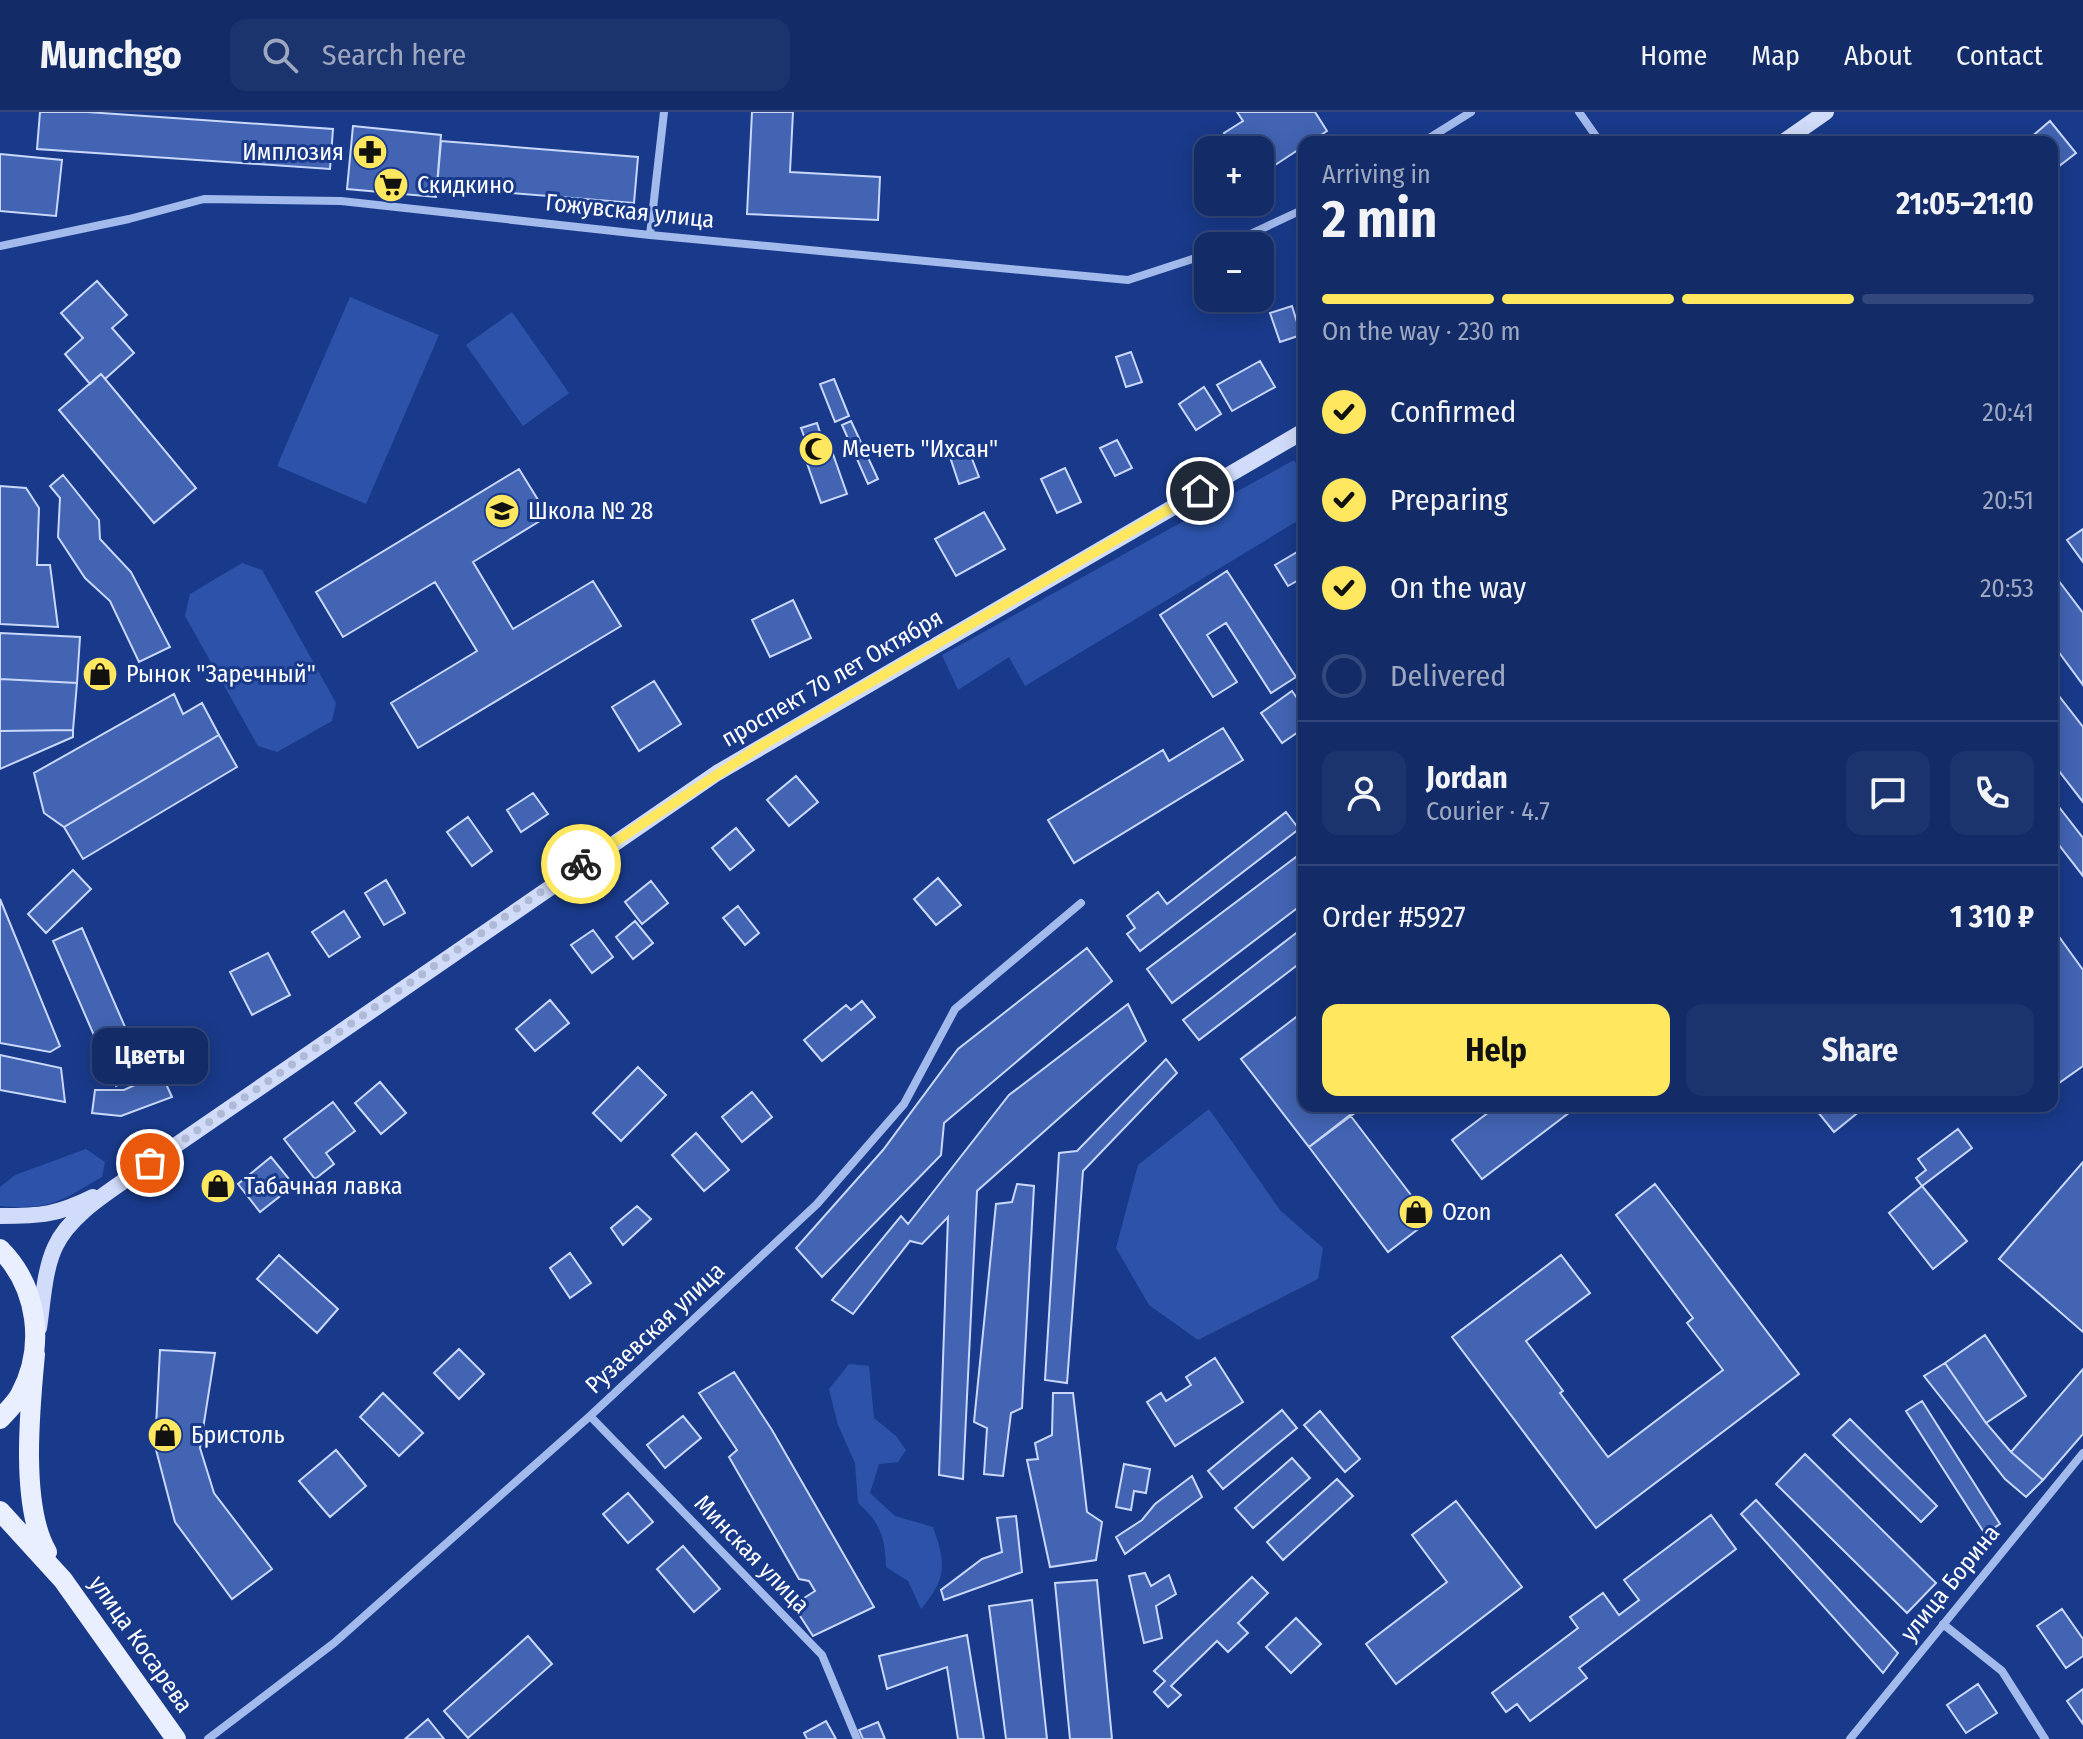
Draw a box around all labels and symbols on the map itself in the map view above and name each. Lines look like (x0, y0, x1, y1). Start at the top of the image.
pharmacy icon: Имплозия (351, 133, 389, 171)
place label: Имплозия (242, 138, 344, 166)
supermarket icon: Скидкино (372, 166, 410, 204)
place label: Скидкино (417, 171, 515, 199)
street label: Гожувская улица (544, 188, 716, 234)
mosque icon: Мечеть "Ихсан" (797, 430, 835, 468)
place label: Мечеть "Ихсан" (842, 435, 998, 463)
pin (1166, 457, 1234, 525)
school or university icon: Школа № 28 (483, 492, 521, 530)
place label: Школа № 28 (528, 497, 653, 525)
street label: проспект 70 лет Октября (716, 603, 948, 753)
shop icon: Рынок "Заречный" (81, 655, 119, 693)
place label: Рынок "Заречный" (126, 660, 316, 688)
courier (541, 824, 621, 904)
callout: Цветы (92, 1027, 208, 1083)
pin (116, 1129, 184, 1197)
shop icon: Табачная лавка (199, 1167, 237, 1205)
place label: Табачная лавка (244, 1172, 402, 1200)
shop icon: Ozon (1397, 1193, 1435, 1231)
place label: Ozon (1442, 1198, 1491, 1226)
street label: Рузаевская улица (580, 1257, 730, 1399)
shop icon: Бристоль (146, 1416, 184, 1454)
place label: Бристоль (191, 1421, 285, 1449)
street label: Минская улица (689, 1489, 815, 1619)
street label: улица Борина (1895, 1519, 2005, 1647)
street label: улица Косарева (83, 1570, 199, 1718)

